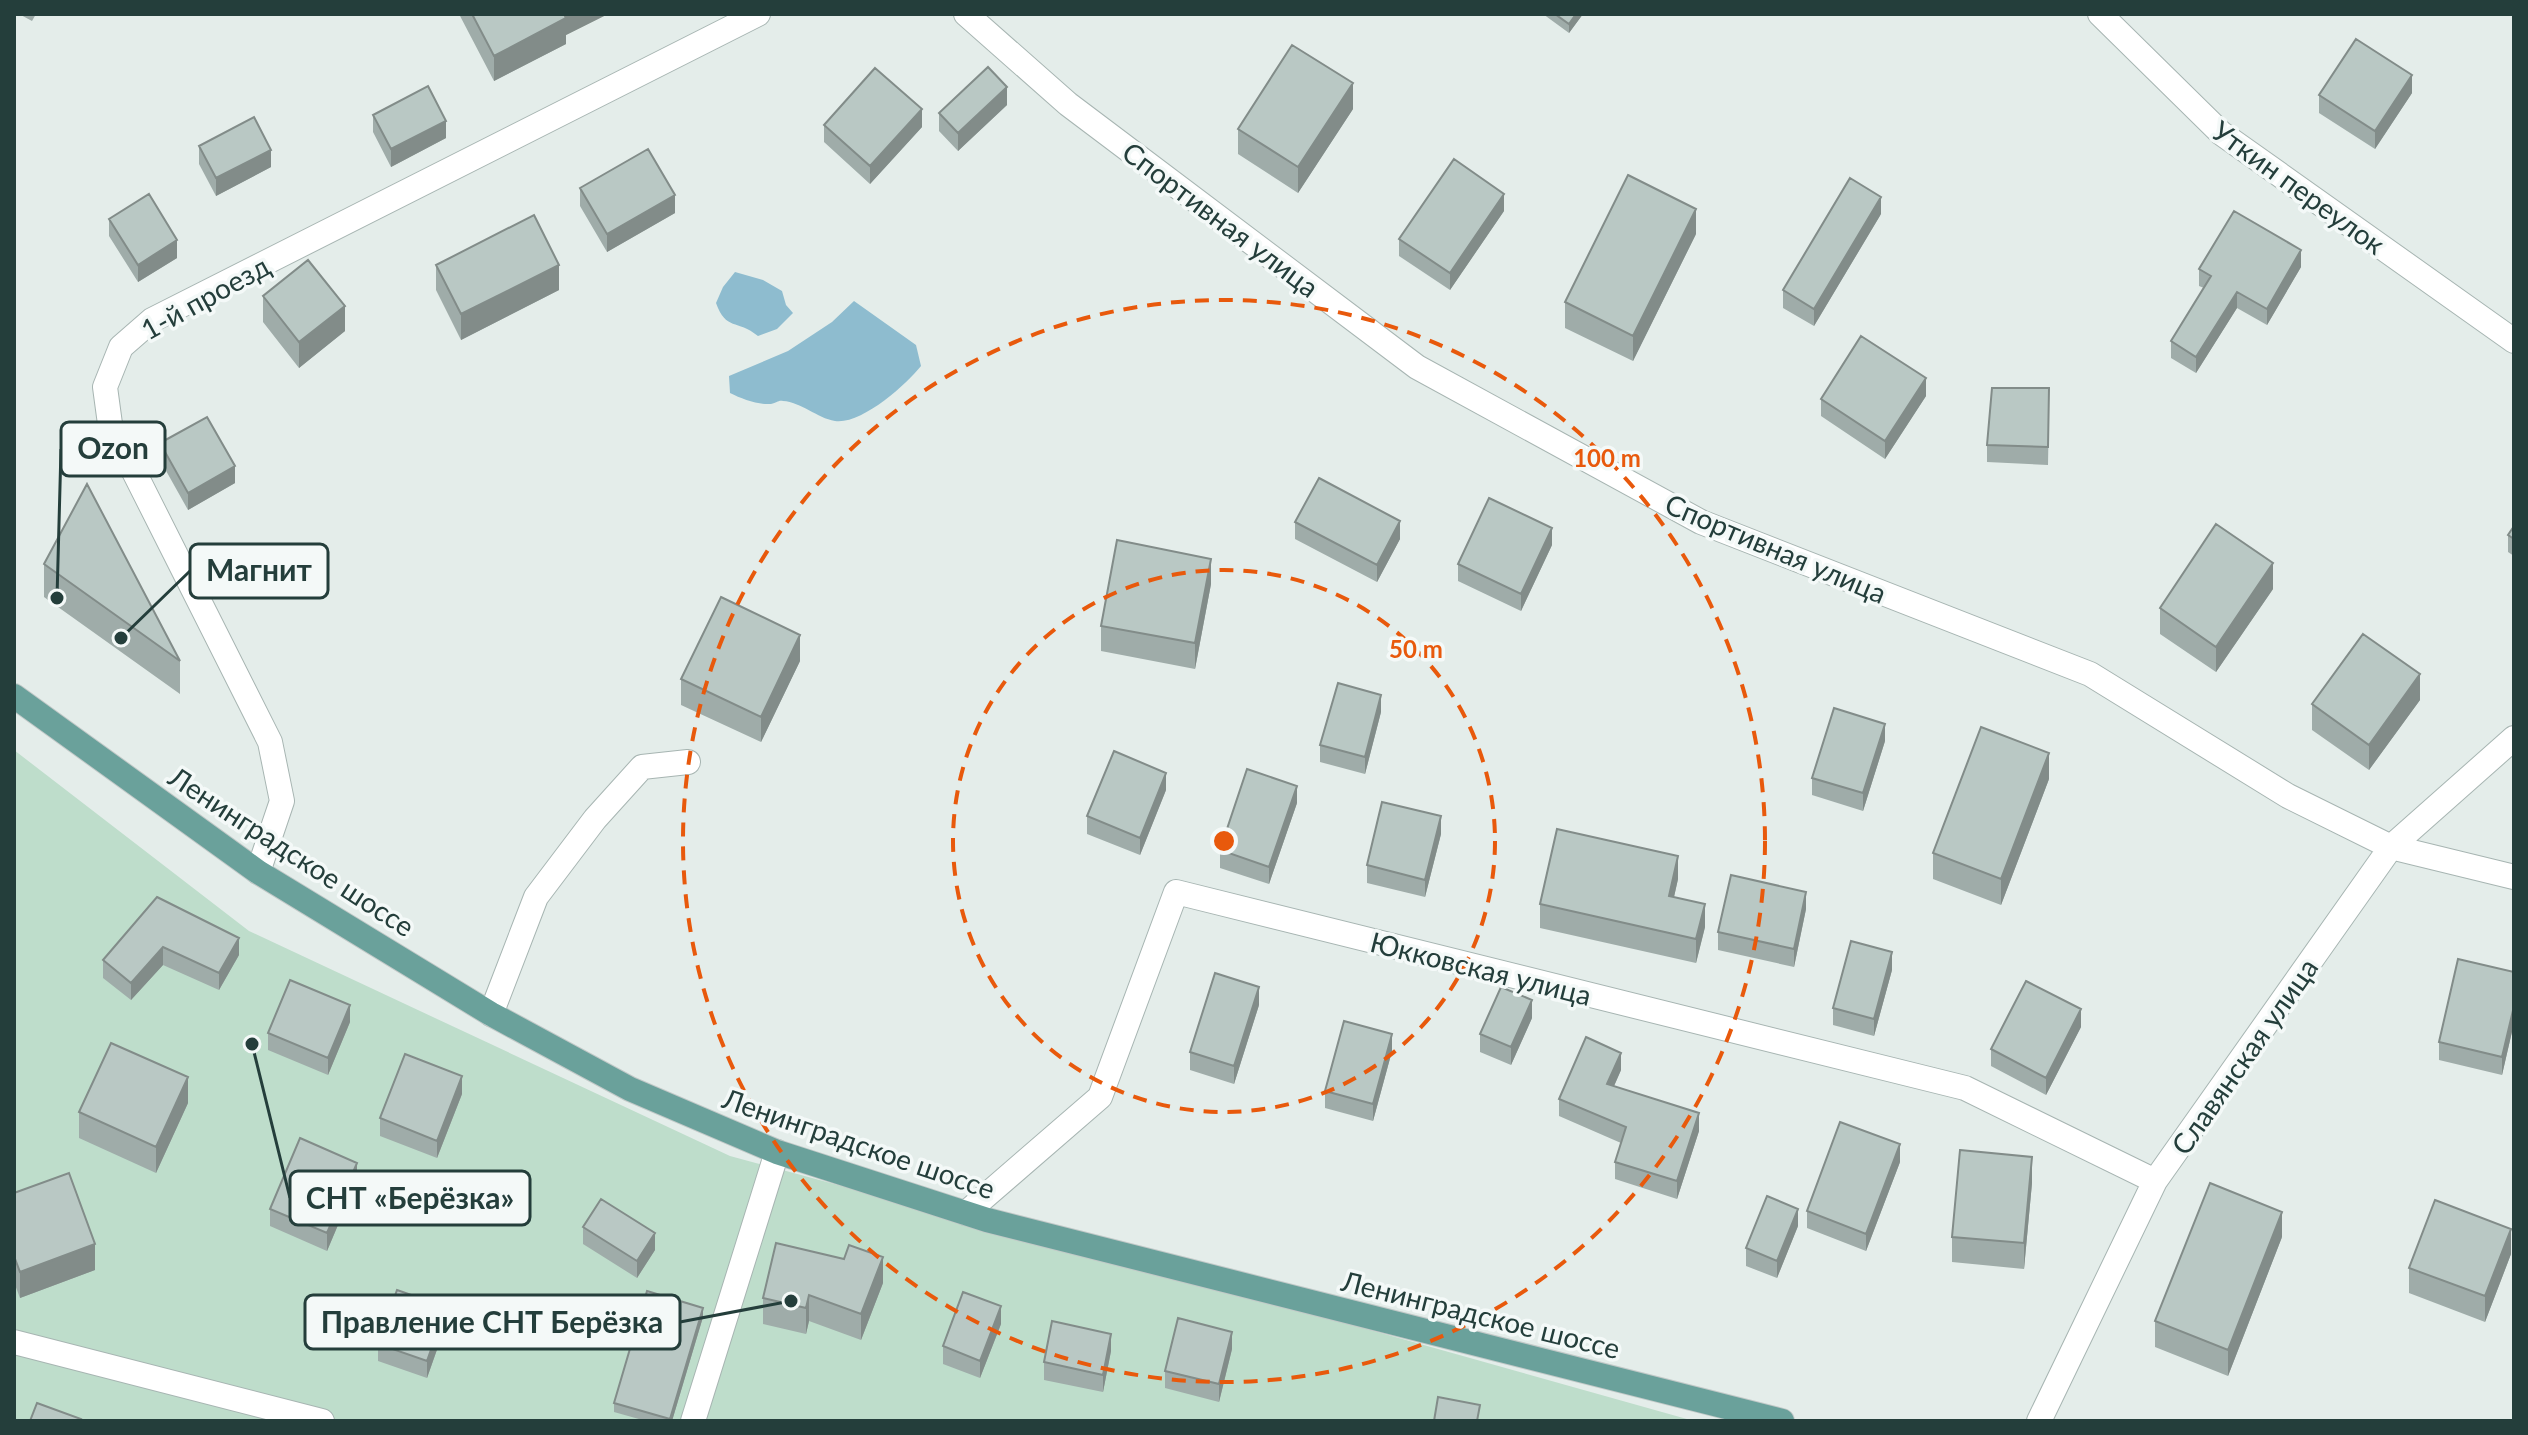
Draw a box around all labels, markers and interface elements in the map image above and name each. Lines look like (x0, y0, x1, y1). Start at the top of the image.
street label: Уткин переулок (2206, 113, 2392, 261)
street label: Спортивная улица (1116, 134, 1326, 304)
street label: 1-й проезд (135, 248, 275, 346)
callout: Ozon (61, 422, 165, 476)
text: Ozon (77, 429, 149, 465)
text: 100 m (1573, 443, 1641, 472)
street label: Спортивная улица (1660, 486, 1892, 610)
callout: Магнит (190, 544, 328, 598)
text: Магнит (206, 551, 312, 587)
text: 50 m (1389, 634, 1443, 663)
street label: Ленинградское шоссе (162, 758, 421, 943)
centre of rings (1210, 827, 1238, 855)
street label: Юкковская улица (1367, 924, 1595, 1012)
street label: Славянская улица (2164, 951, 2324, 1161)
street label: Ленинградское шоссе (718, 1080, 1000, 1206)
callout: СНТ «Берёзка» (290, 1171, 530, 1225)
text: СНТ «Берёзка» (306, 1179, 514, 1215)
street label: Ленинградское шоссе (1337, 1263, 1624, 1365)
callout: Правление СНТ Берёзка (305, 1295, 680, 1349)
text: Правление СНТ Берёзка (321, 1303, 663, 1339)

